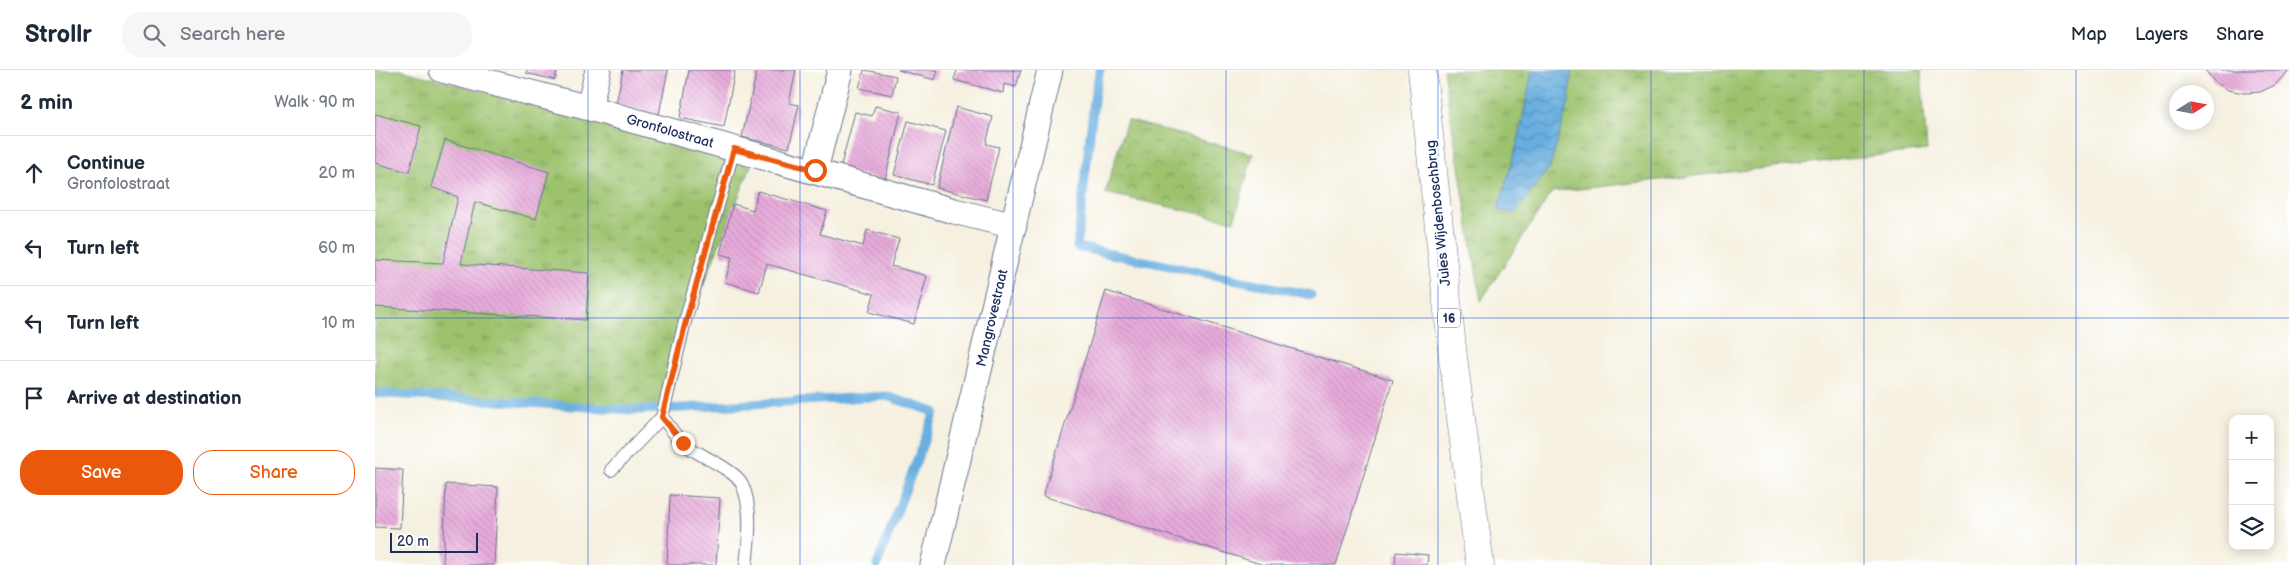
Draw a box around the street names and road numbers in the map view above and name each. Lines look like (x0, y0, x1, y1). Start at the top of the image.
street label: Gronfolostraat (624, 110, 716, 152)
street label: Jules Wijdenboschbrug (1422, 139, 1454, 287)
street label: Mangrovestraat (973, 267, 1012, 368)
road number: 16 (1438, 308, 1460, 328)

